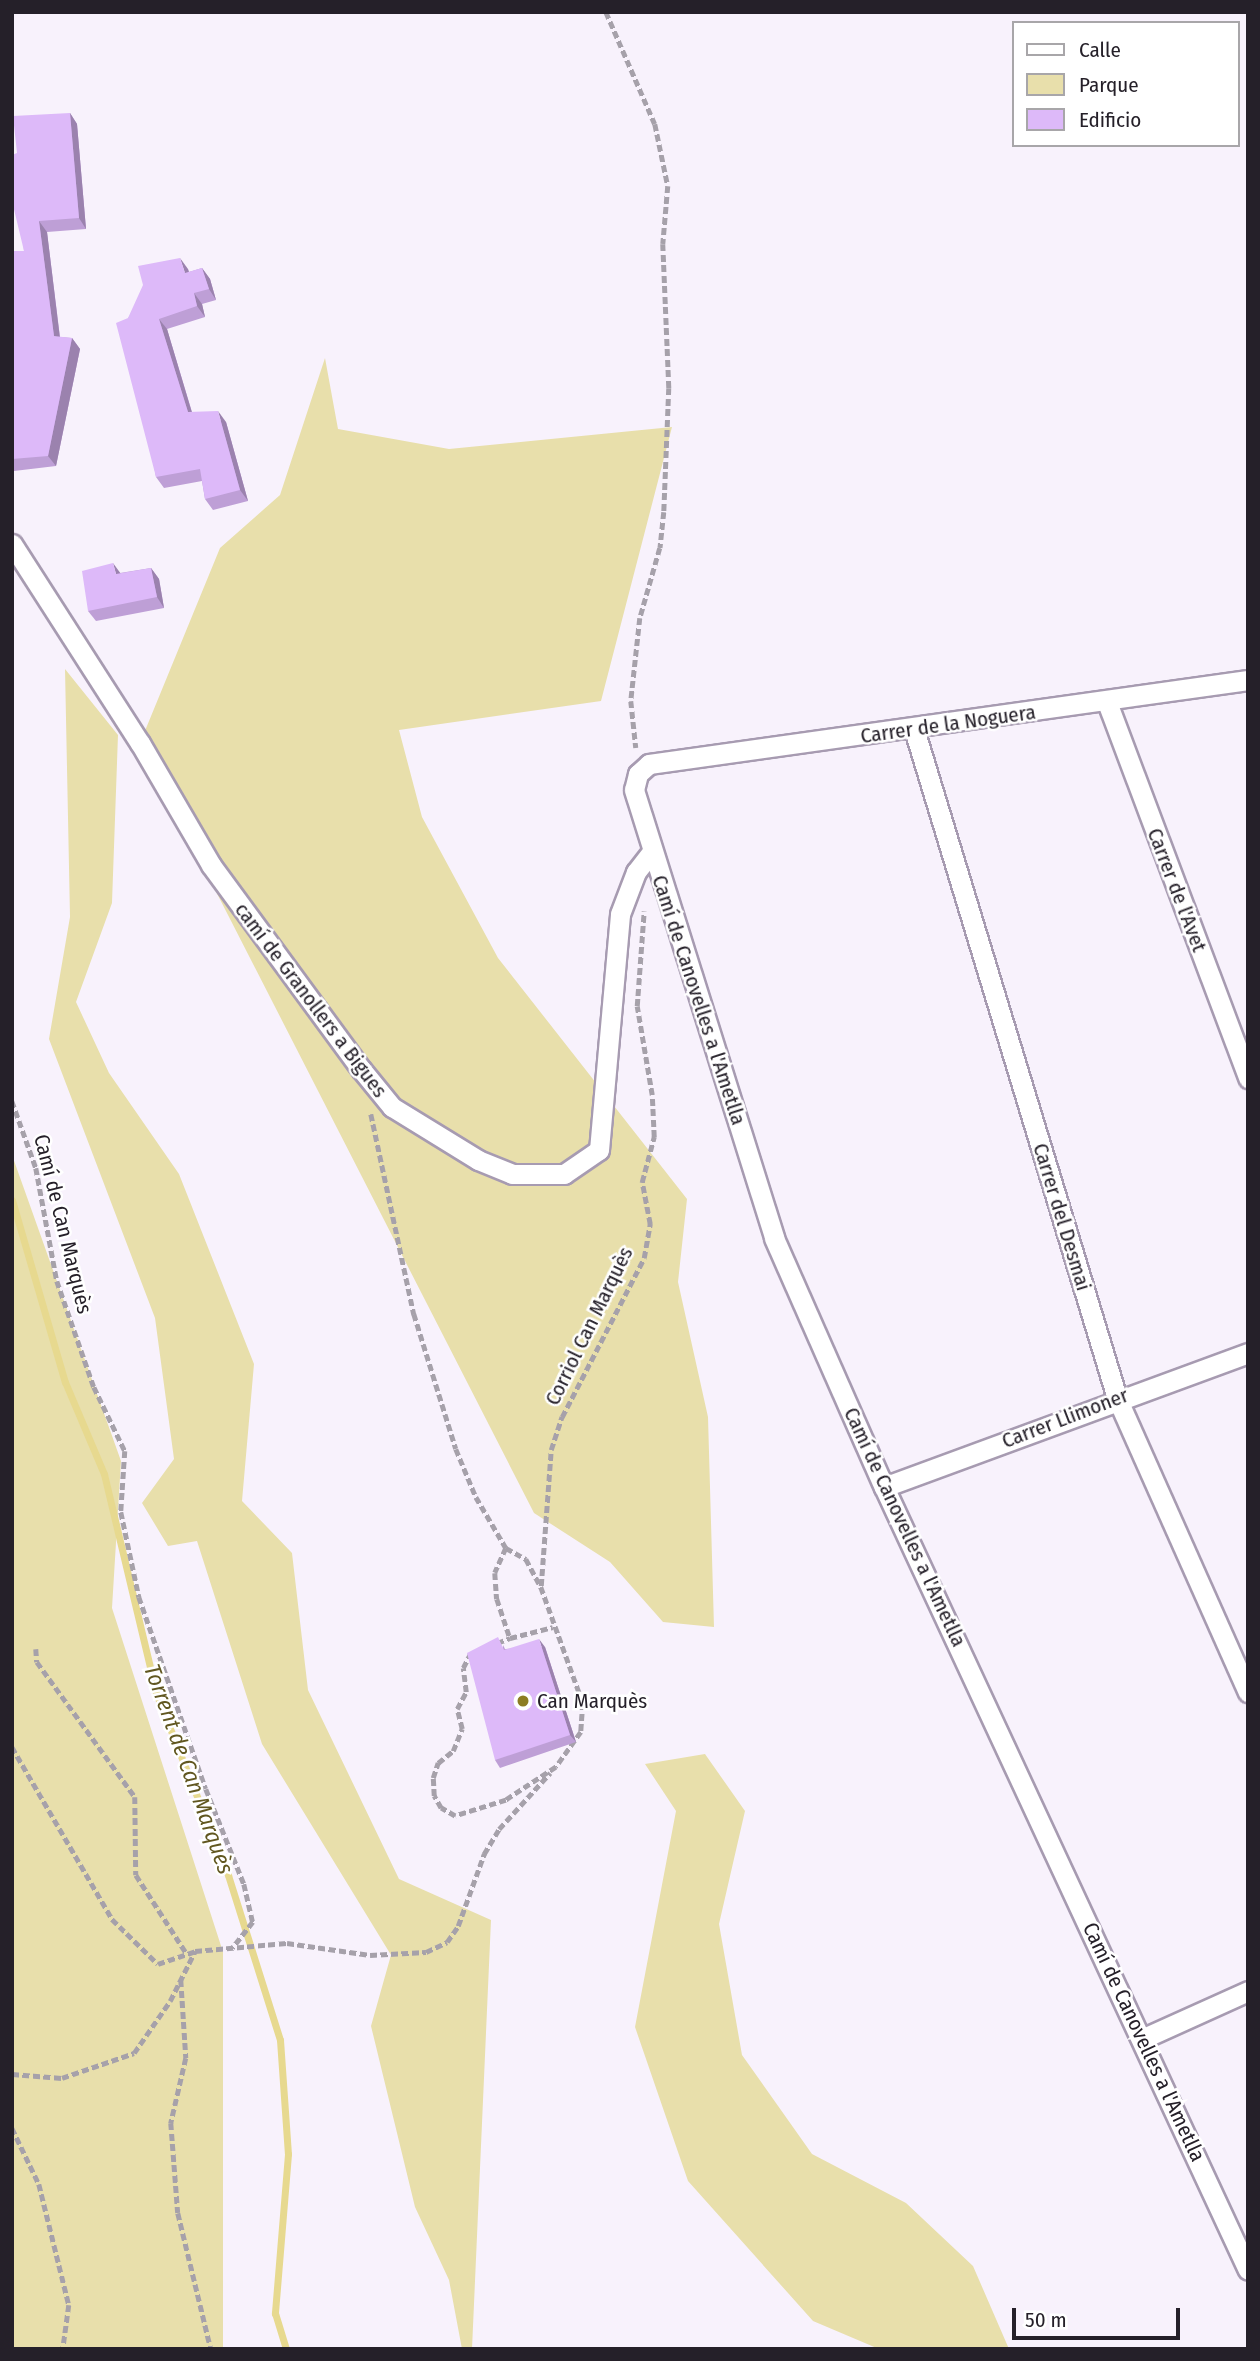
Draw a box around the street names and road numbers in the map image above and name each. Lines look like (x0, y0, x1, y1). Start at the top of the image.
street label: Carrer de la Noguera (859, 699, 1037, 749)
street label: Carrer de l'Avet (1142, 825, 1212, 955)
street label: Camí de Canovelles a l'Ametlla (647, 872, 751, 1128)
street label: camí de Granollers a Bigues (230, 898, 392, 1102)
street label: Camí de Can Marquès (29, 1132, 97, 1316)
street label: Carrer del Desmai (1028, 1140, 1096, 1294)
street label: Corriol Can Marquès (540, 1243, 638, 1409)
street label: Carrer Llimoner (998, 1382, 1132, 1454)
street label: Camí de Canovelles a l'Ametlla (838, 1403, 972, 1651)
street label: Camí de Canovelles a l'Ametlla (1077, 1918, 1211, 2166)

